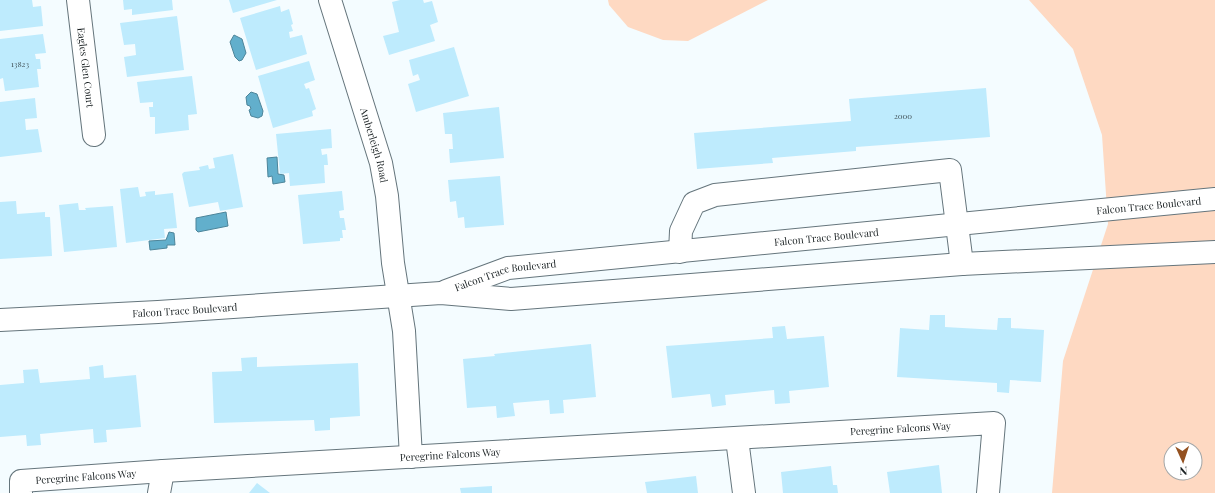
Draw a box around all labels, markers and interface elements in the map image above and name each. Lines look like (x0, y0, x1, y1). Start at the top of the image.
street label: Eagles Glen Court (74, 27, 98, 109)
house number: 13823 (11, 58, 29, 69)
street label: Amberleigh Road (357, 105, 391, 184)
house number: 2000 (894, 110, 912, 121)
street label: Falcon Trace Boulevard (1096, 193, 1202, 218)
street label: Falcon Trace Boulevard (773, 225, 880, 249)
street label: Falcon Trace Boulevard (452, 256, 557, 294)
street label: Falcon Trace Boulevard (132, 300, 238, 320)
street label: Peregrine Falcons Way (850, 418, 951, 438)
north arrow (1163, 441, 1203, 481)
street label: Peregrine Falcons Way (399, 445, 501, 464)
text: N (1179, 464, 1188, 479)
street label: Peregrine Falcons Way (35, 466, 137, 487)

